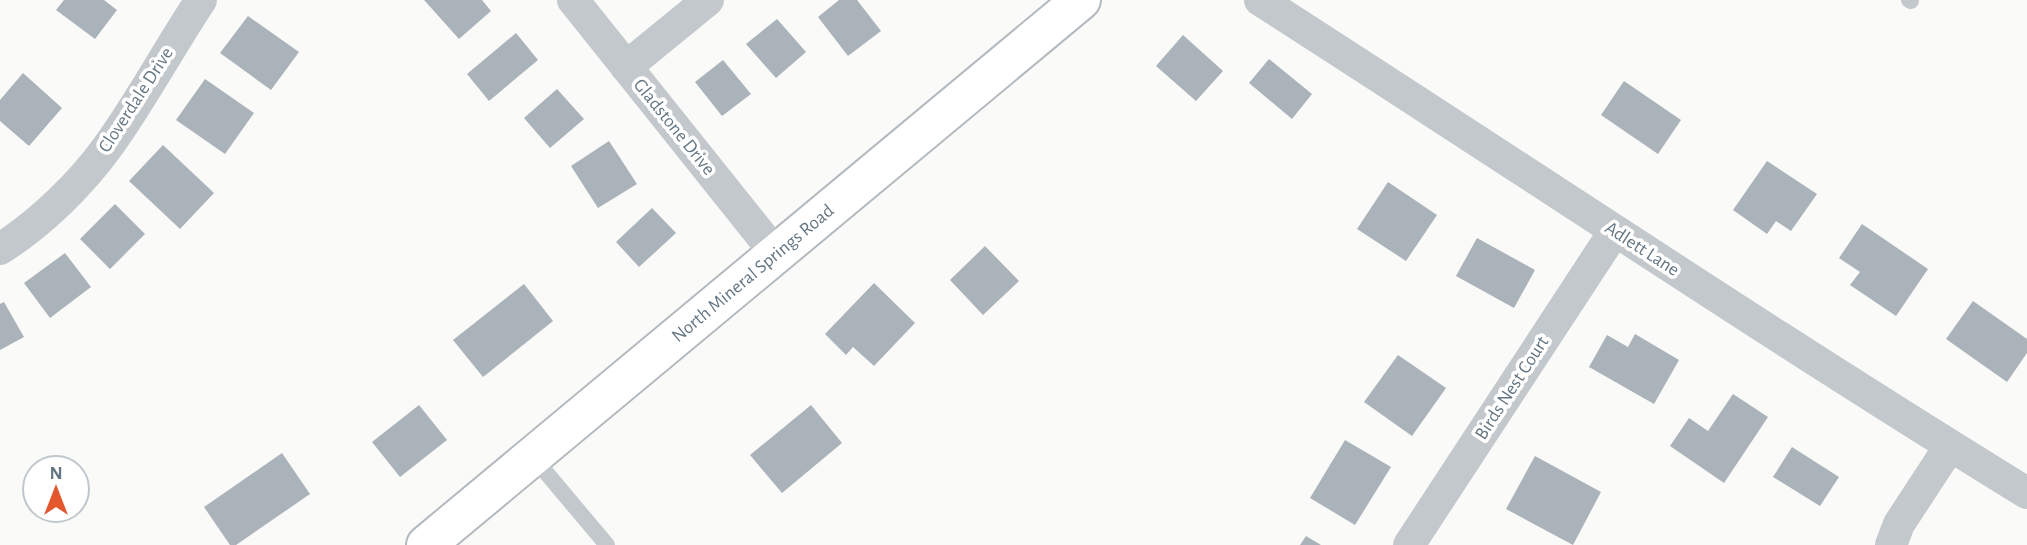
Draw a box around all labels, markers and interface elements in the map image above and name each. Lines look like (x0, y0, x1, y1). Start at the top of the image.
street label: Cloverdale Drive (95, 44, 177, 156)
street label: Gladstone Drive (630, 75, 718, 179)
street label: North Mineral Springs Road (668, 201, 837, 346)
street label: Adlett Lane (1601, 218, 1683, 280)
street label: Birds Nest Court (1472, 333, 1552, 443)
north arrow (21, 454, 91, 524)
text: N (49, 464, 63, 483)

